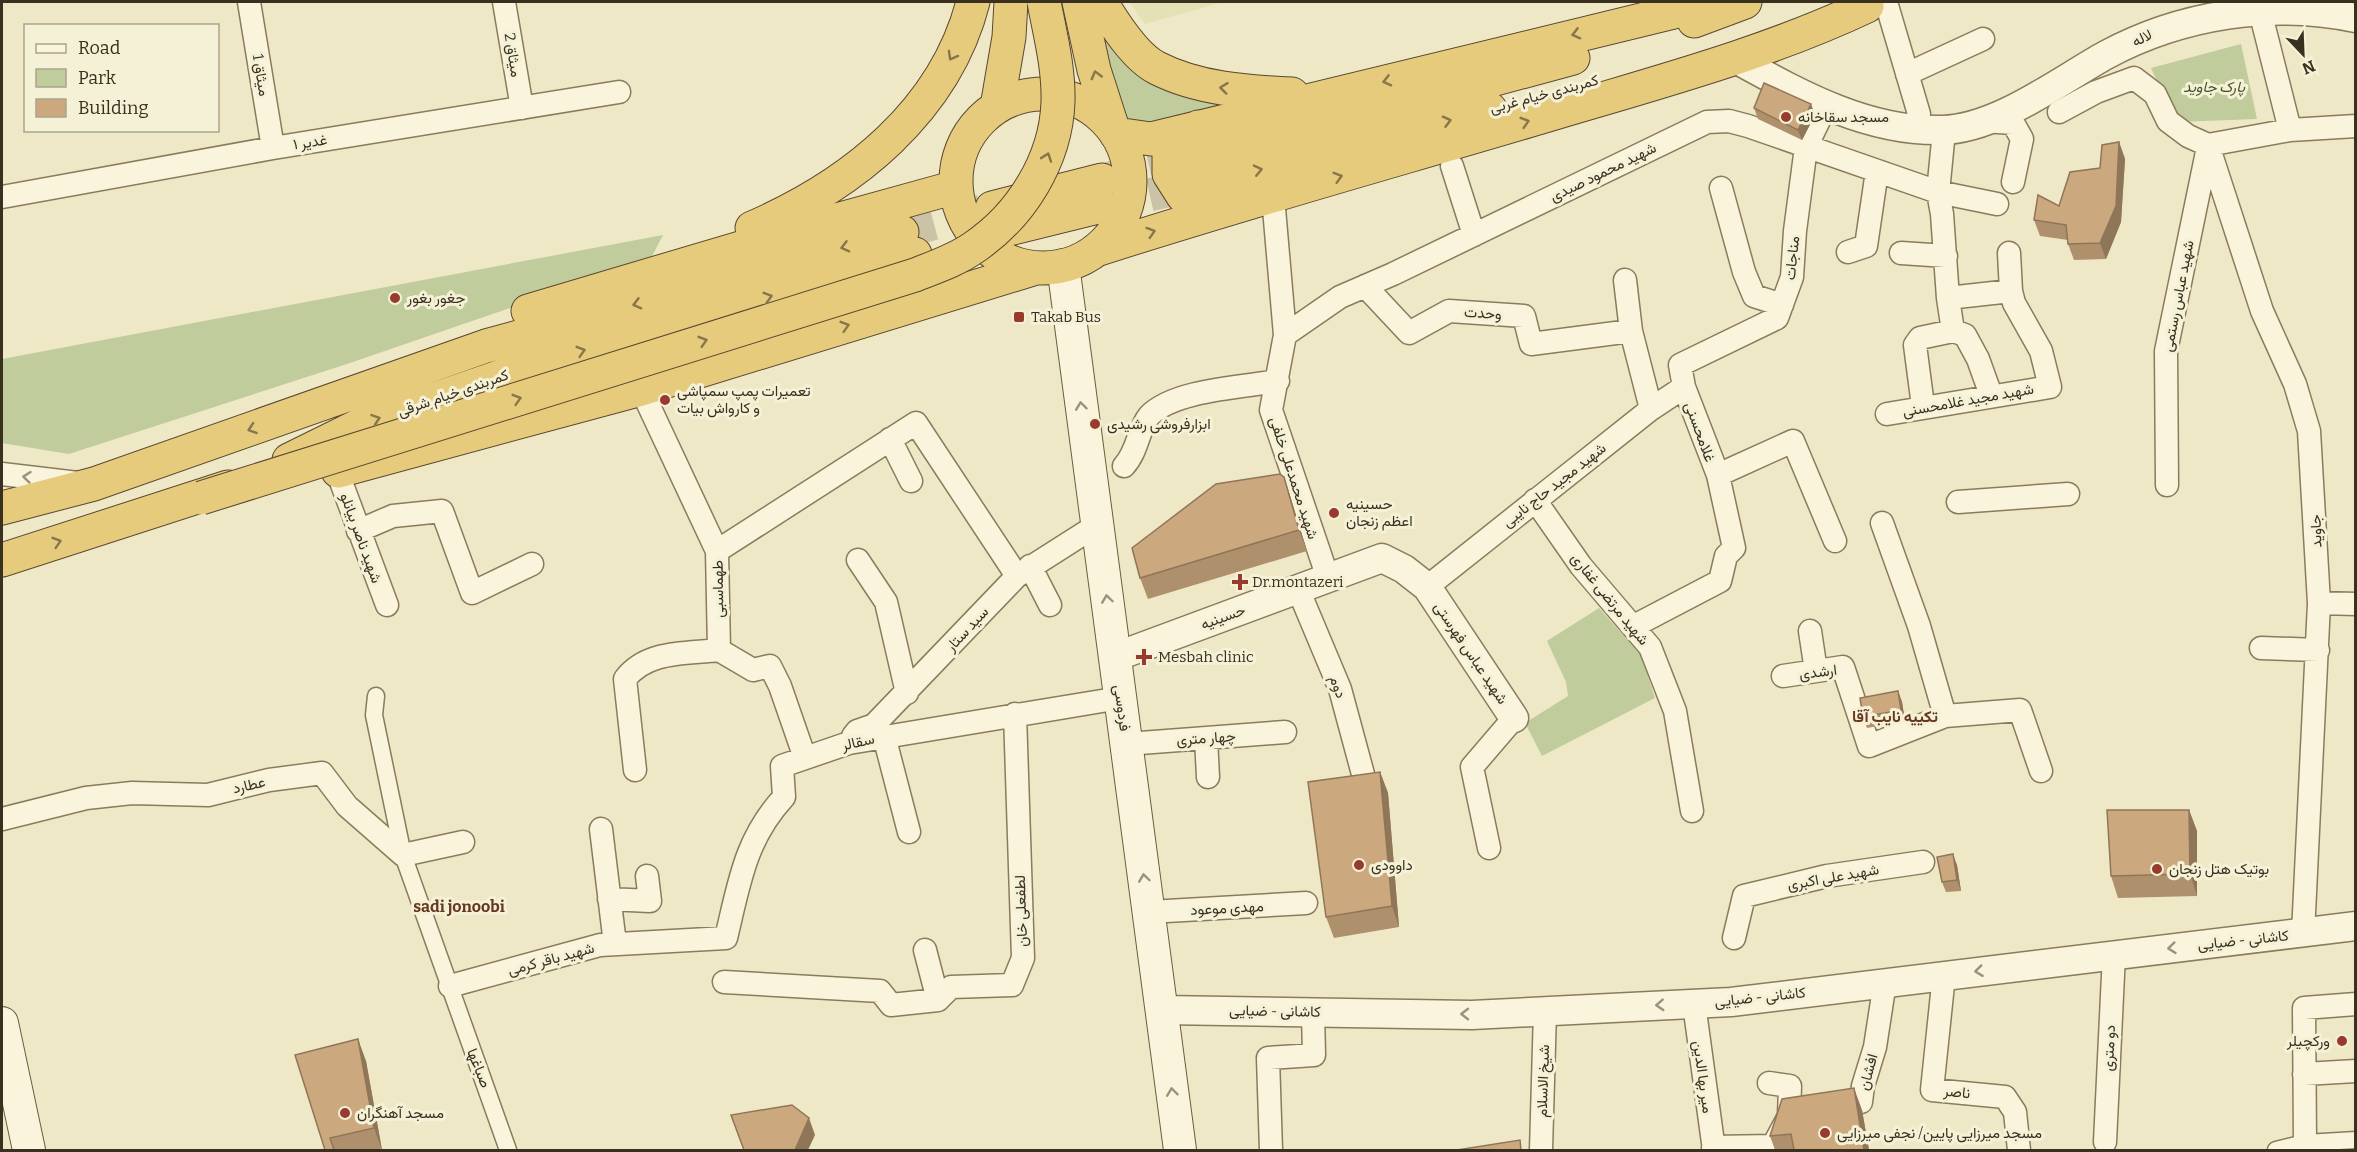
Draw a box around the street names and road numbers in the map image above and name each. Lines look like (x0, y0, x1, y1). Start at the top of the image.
street label: لاله (2129, 25, 2155, 51)
street label: میثاق 2 (501, 32, 525, 78)
street label: میثاق 1 (249, 53, 273, 97)
street label: کمربندی خیام غربی (1488, 71, 1601, 118)
street label: غدیر ۱ (292, 130, 328, 154)
street label: شهید محمود صیدی (1547, 138, 1660, 206)
street label: مناجات (1781, 235, 1803, 281)
street label: شهید عباس رستمی (2158, 239, 2199, 353)
street label: وحدت (1464, 303, 1502, 323)
street label: کمربندی خیام شرقی (395, 365, 512, 421)
street label: شهید مجید غلامحسنی (1901, 380, 2035, 421)
street label: غلامحسنی (1680, 400, 1719, 465)
street label: شهید محمدعلی خلفی (1265, 414, 1322, 542)
street label: شهید مجید حاج نایبی (1499, 439, 1611, 533)
street label: شهید ناصر بیانلو (336, 490, 386, 586)
street label: جاوید (2306, 514, 2326, 548)
street label: شهید مرتضی غفاری (1566, 549, 1653, 650)
street label: طهماسبی (708, 560, 729, 618)
street label: شهید عباس فهرستی (1429, 599, 1512, 708)
street label: حسینیه (1198, 601, 1248, 633)
street label: سید ستار (941, 603, 992, 656)
street label: ارشدی (1798, 661, 1838, 684)
street label: دوم (1325, 673, 1350, 701)
street label: فردوسی (1109, 684, 1134, 733)
street label: چهار متری (1176, 727, 1236, 750)
street label: سقالر (839, 729, 876, 755)
street label: عطارد (231, 772, 267, 797)
street label: شهید علی اکبری (1786, 860, 1881, 895)
street label: لطفعلی خان (1011, 875, 1032, 947)
street label: مهدی موعود (1190, 897, 1264, 920)
street label: کاشانی - ضیایی (2197, 926, 2290, 955)
street label: شهید باقر کرمی (506, 939, 597, 980)
street label: کاشانی - ضیایی (1714, 983, 1807, 1012)
street label: کاشانی - ضیایی (1229, 1001, 1321, 1022)
street label: دو متری (2099, 1024, 2120, 1072)
street label: میر بها الدین (1688, 1039, 1717, 1115)
street label: شیخ الاسلام (1533, 1044, 1555, 1118)
street label: صباغها (463, 1046, 495, 1090)
street label: افشان (1855, 1052, 1881, 1092)
street label: ناصر (1942, 1082, 1971, 1102)

